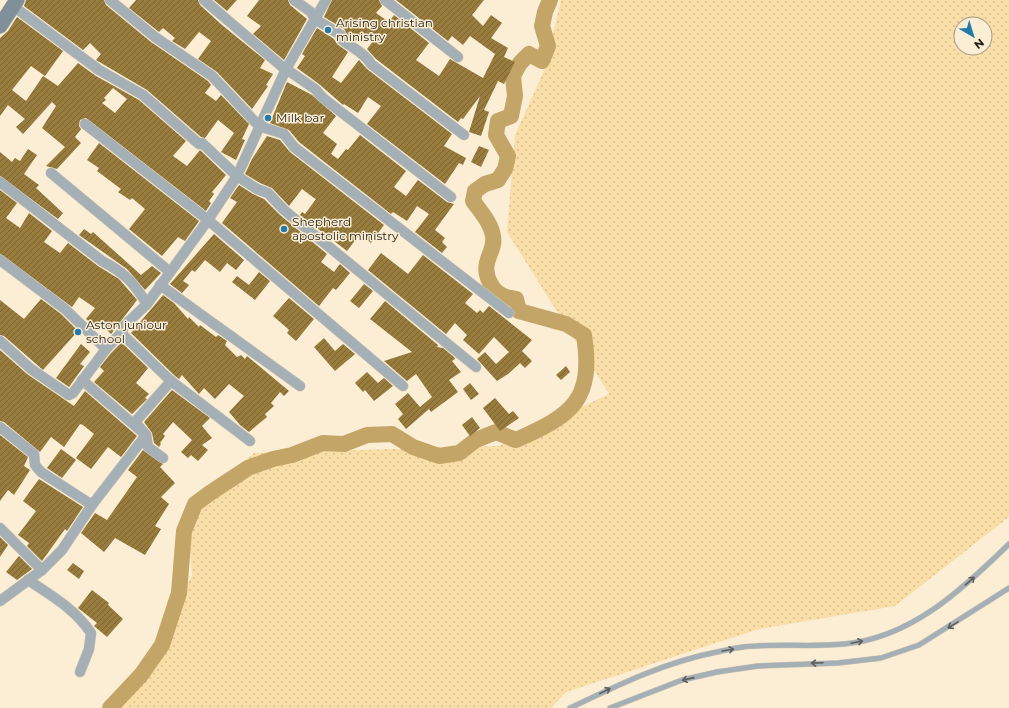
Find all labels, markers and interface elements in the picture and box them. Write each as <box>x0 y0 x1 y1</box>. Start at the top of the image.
place label: Arising christian ministry <box>336 15 433 44</box>
north arrow <box>953 16 993 56</box>
marker: Arising christian ministry <box>323 25 333 35</box>
text: N <box>971 36 987 52</box>
place label: Milk bar <box>276 110 324 125</box>
marker: Milk bar <box>263 113 273 123</box>
place label: Shepherd apostolic ministry <box>292 214 399 243</box>
marker: Shepherd apostolic ministry <box>279 224 289 234</box>
place label: Aston juniour school <box>86 317 167 346</box>
marker: Aston juniour school <box>73 327 83 337</box>
one-way arrow <box>965 576 975 585</box>
one-way arrow <box>948 621 959 629</box>
one-way arrow <box>851 637 864 645</box>
one-way arrow <box>721 646 734 654</box>
one-way arrow <box>811 660 824 667</box>
one-way arrow <box>682 675 695 683</box>
one-way arrow <box>599 687 611 694</box>

